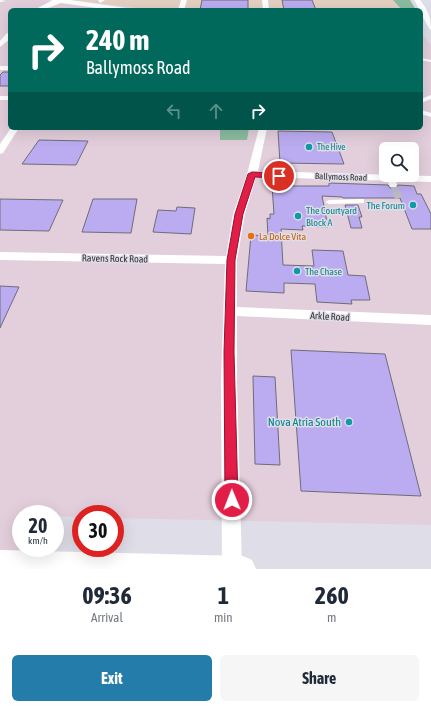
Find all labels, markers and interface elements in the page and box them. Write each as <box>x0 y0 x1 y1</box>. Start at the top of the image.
icon: right <box>20 24 72 76</box>
text: 240 m <box>86 24 149 56</box>
text: Ballymoss Road <box>86 57 191 78</box>
icon: left <box>163 100 185 122</box>
icon: ahead <box>205 100 227 122</box>
icon: right <box>247 100 269 122</box>
marker: The Hive <box>304 142 314 152</box>
place label: The Hive <box>317 142 345 152</box>
map controls <box>379 142 419 182</box>
button: search <box>379 142 419 182</box>
pin <box>262 159 296 193</box>
icon: arrive <box>268 165 290 187</box>
street label: Ballymoss Road <box>315 171 367 183</box>
place label: The Forum <box>367 200 405 211</box>
marker: The Forum <box>408 200 418 210</box>
place label: The Courtyard Block A <box>306 205 357 228</box>
marker: The Courtyard Block A <box>293 211 303 221</box>
marker: La Dolce Vita <box>246 231 256 241</box>
place label: La Dolce Vita <box>259 231 306 242</box>
street label: Ravens Rock Road <box>82 252 148 265</box>
marker: The Chase <box>292 266 302 276</box>
place label: The Chase <box>305 266 342 277</box>
street label: Arkle Road <box>310 310 350 323</box>
place label: Nova Atria South <box>268 415 341 429</box>
marker: Nova Atria South <box>344 417 354 427</box>
position arrow <box>211 479 253 521</box>
speed limit sign: 30 <box>72 505 124 557</box>
text: 20 <box>29 514 47 537</box>
text: km/h <box>28 535 48 546</box>
text: 09:36 <box>82 582 132 609</box>
text: 1 <box>218 582 229 609</box>
text: 260 <box>315 582 349 609</box>
text: Arrival <box>91 610 123 625</box>
text: min <box>214 610 233 625</box>
text: m <box>327 610 336 625</box>
button: Exit <box>12 655 212 701</box>
button: Share <box>220 655 419 701</box>

